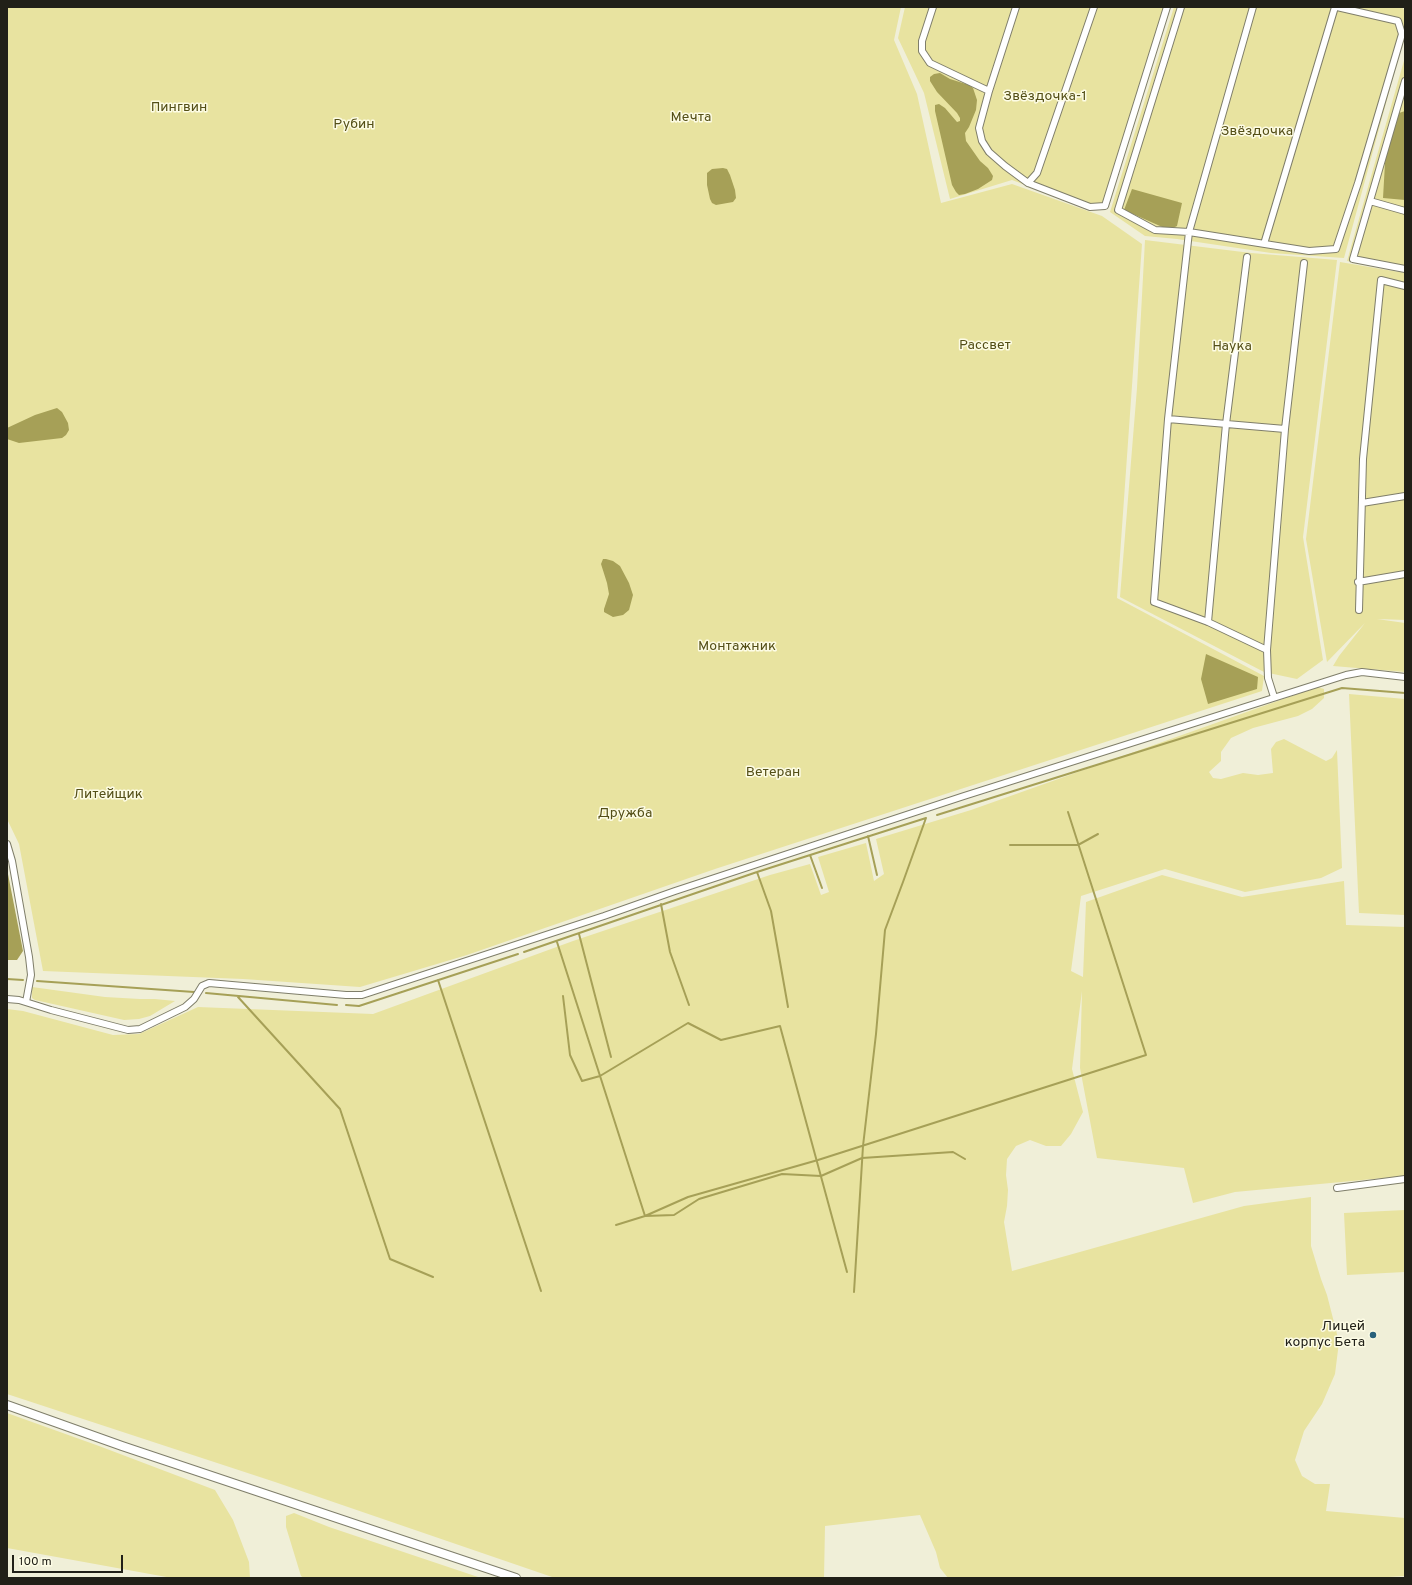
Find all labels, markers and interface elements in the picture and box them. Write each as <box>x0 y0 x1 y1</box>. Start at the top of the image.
park label: Звёздочка-1 <box>1003 89 1087 105</box>
park label: Пингвин <box>151 100 207 116</box>
park label: Мечта <box>671 110 711 126</box>
park label: Рубин <box>333 117 375 133</box>
park label: Звёздочка <box>1221 124 1293 140</box>
park label: Рассвет <box>959 338 1011 354</box>
park label: Наука <box>1212 339 1252 355</box>
park label: Монтажник <box>698 639 776 655</box>
park label: Ветеран <box>746 765 800 781</box>
park label: Литейщик <box>73 787 143 803</box>
park label: Дружба <box>598 806 652 822</box>
place label: Лицей корпус Бета <box>1285 1319 1365 1352</box>
marker: Лицей корпус Бета <box>1368 1330 1378 1340</box>
scale bar <box>14 1547 125 1573</box>
text: 100 m <box>19 1554 52 1570</box>

